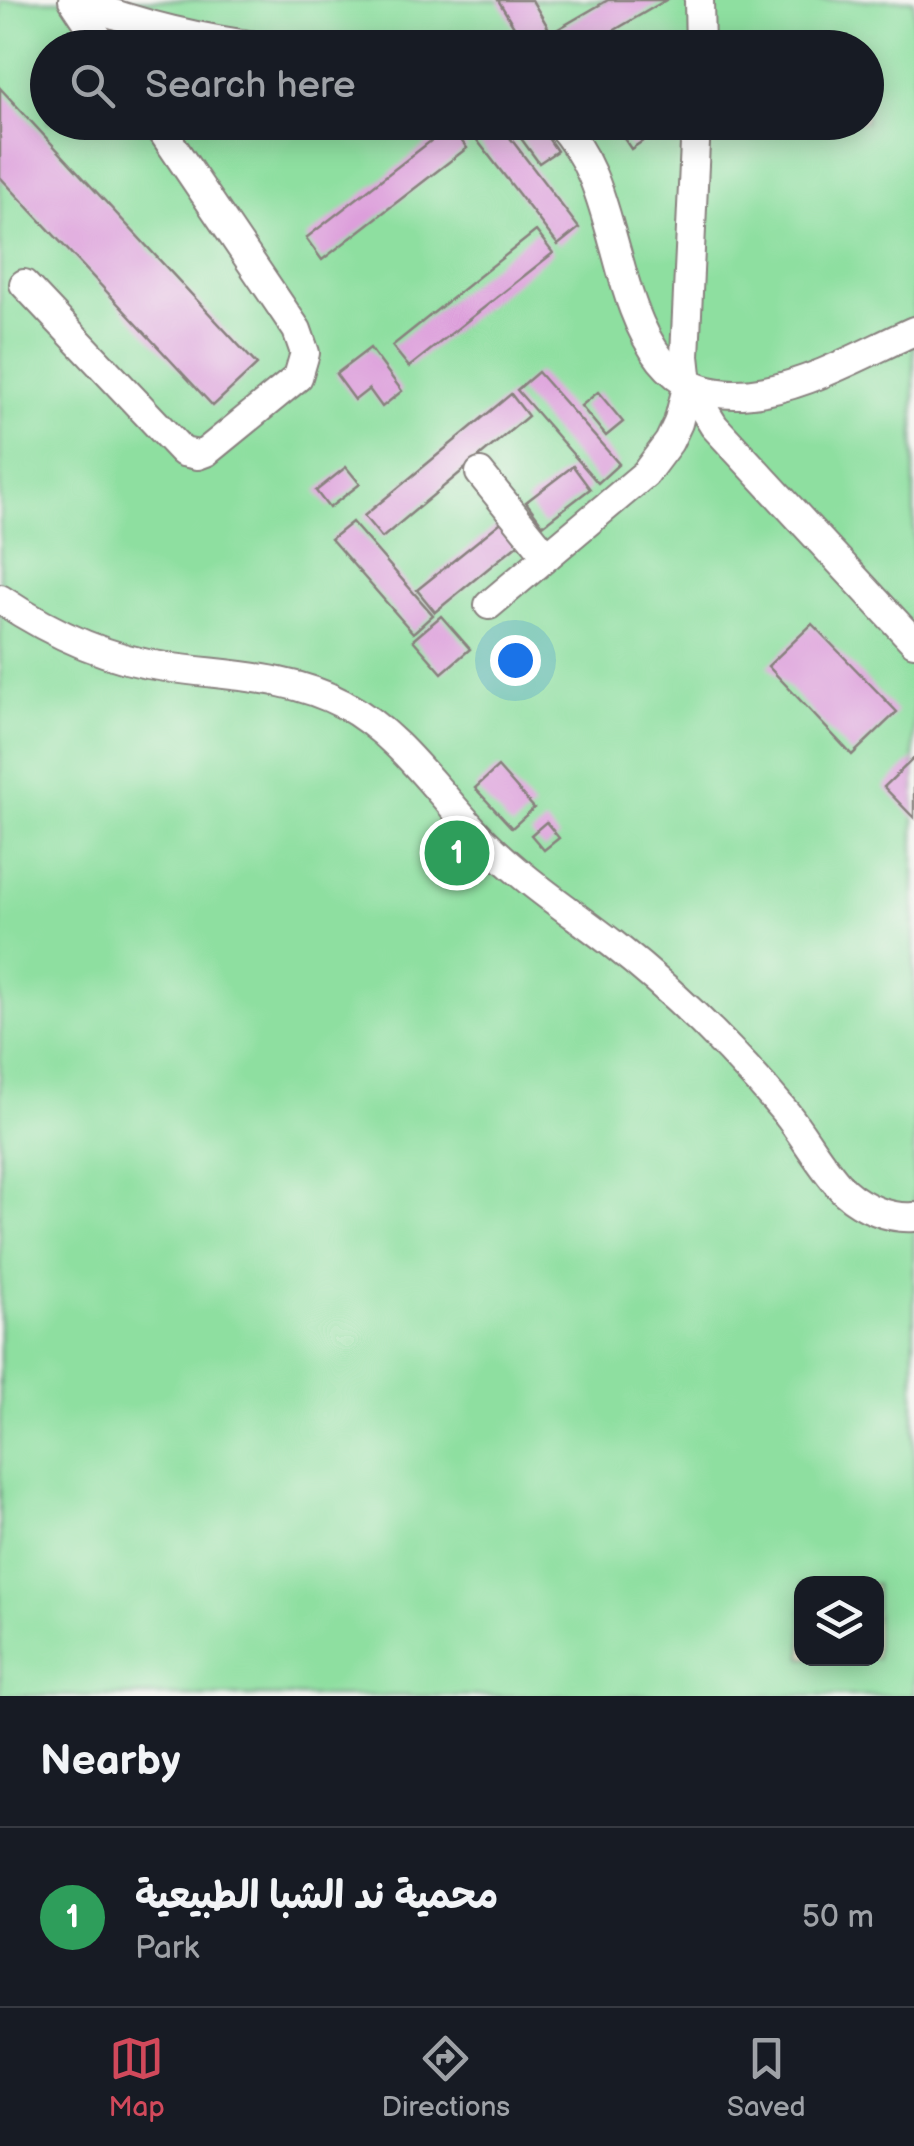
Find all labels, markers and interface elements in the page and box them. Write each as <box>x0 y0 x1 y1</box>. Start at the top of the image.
search box <box>30 30 884 140</box>
icon: search <box>65 58 120 113</box>
text: Search here <box>145 63 356 108</box>
your location <box>490 635 541 686</box>
pin: 1 <box>424 816 490 890</box>
map controls <box>794 1576 884 1666</box>
button: layers <box>794 1576 884 1666</box>
text: Nearby <box>40 1736 180 1787</box>
text: محمية ند الشبا الطبيعية <box>135 1874 498 1919</box>
text: 1 <box>66 1898 79 1937</box>
text: 50 m <box>802 1898 874 1937</box>
text: Park <box>135 1929 199 1968</box>
tab: Map <box>108 2031 165 2124</box>
tab: Directions <box>381 2031 510 2124</box>
tab: Saved <box>727 2031 806 2124</box>

